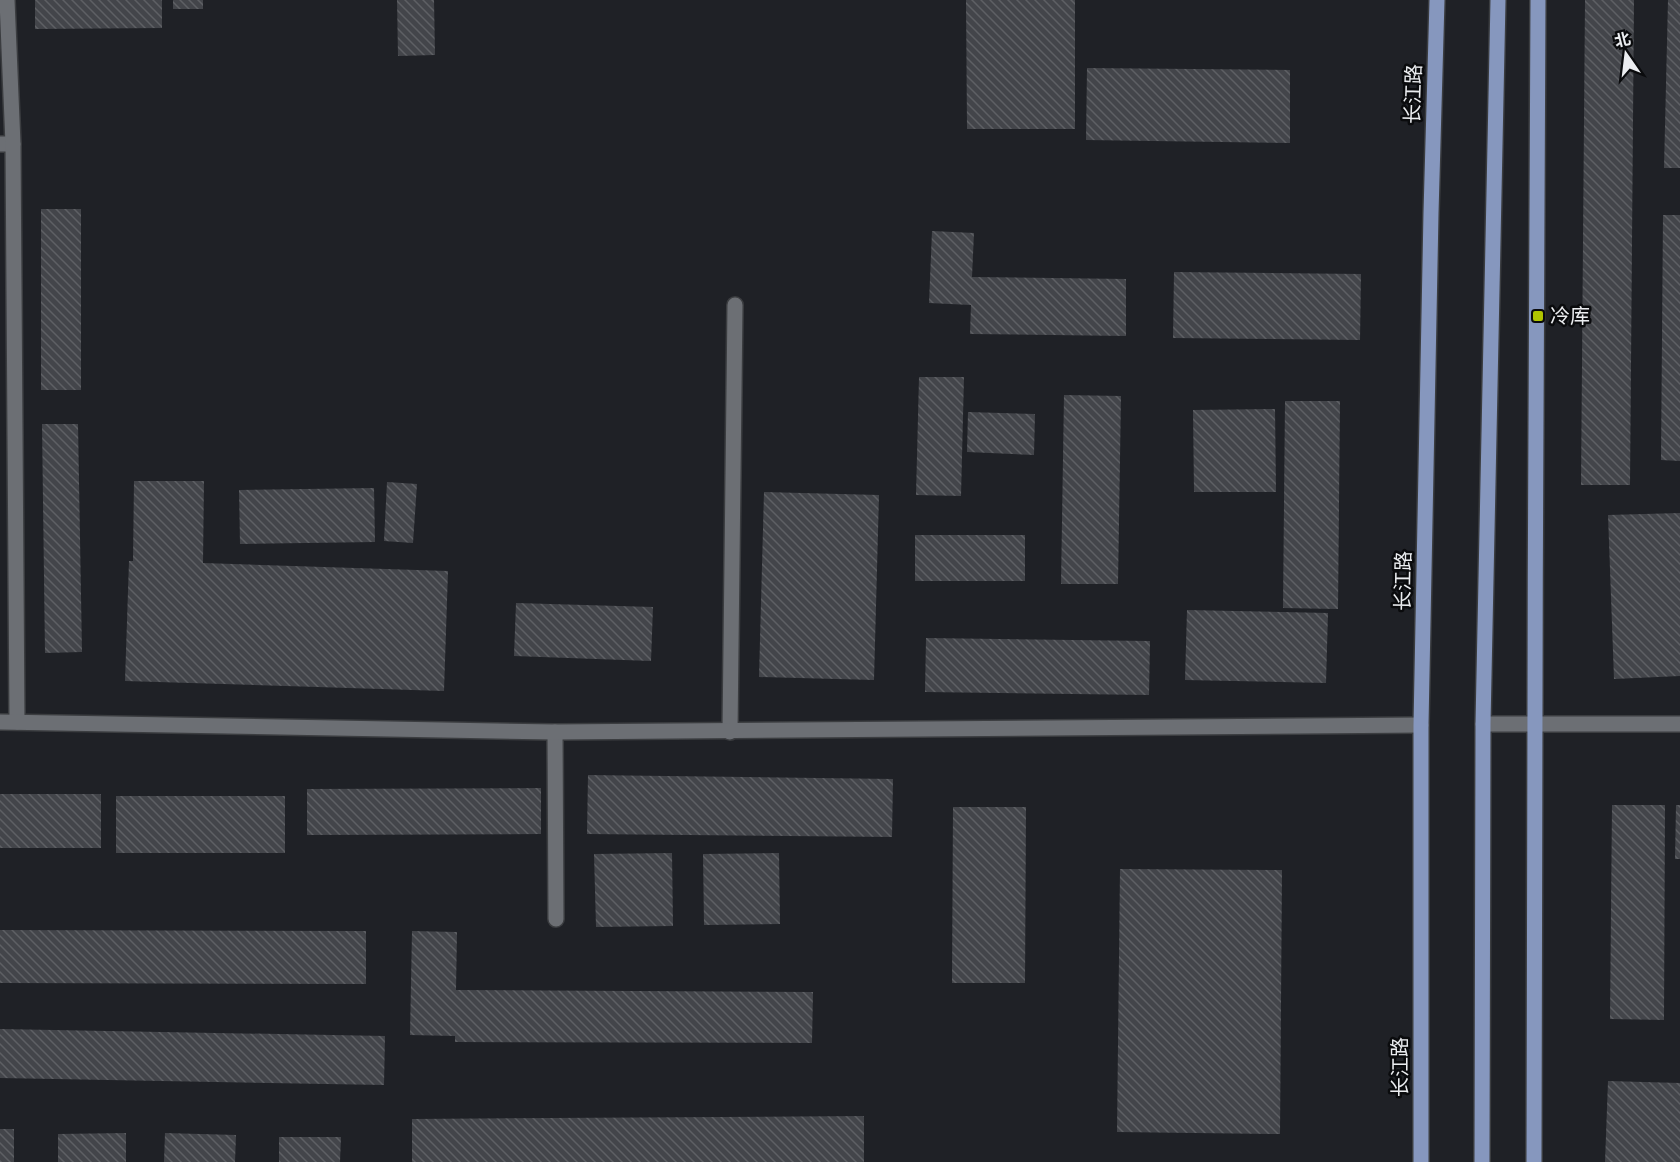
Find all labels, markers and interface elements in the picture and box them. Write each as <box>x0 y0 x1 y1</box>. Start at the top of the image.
north arrow <box>1596 24 1656 84</box>
text: 北 <box>1612 29 1633 51</box>
street label: 长江路 <box>1400 64 1426 124</box>
place label: 冷库 <box>1550 304 1590 328</box>
marker: 冷库 <box>1531 309 1545 323</box>
street label: 长江路 <box>1390 551 1416 611</box>
street label: 长江路 <box>1388 1037 1412 1097</box>

